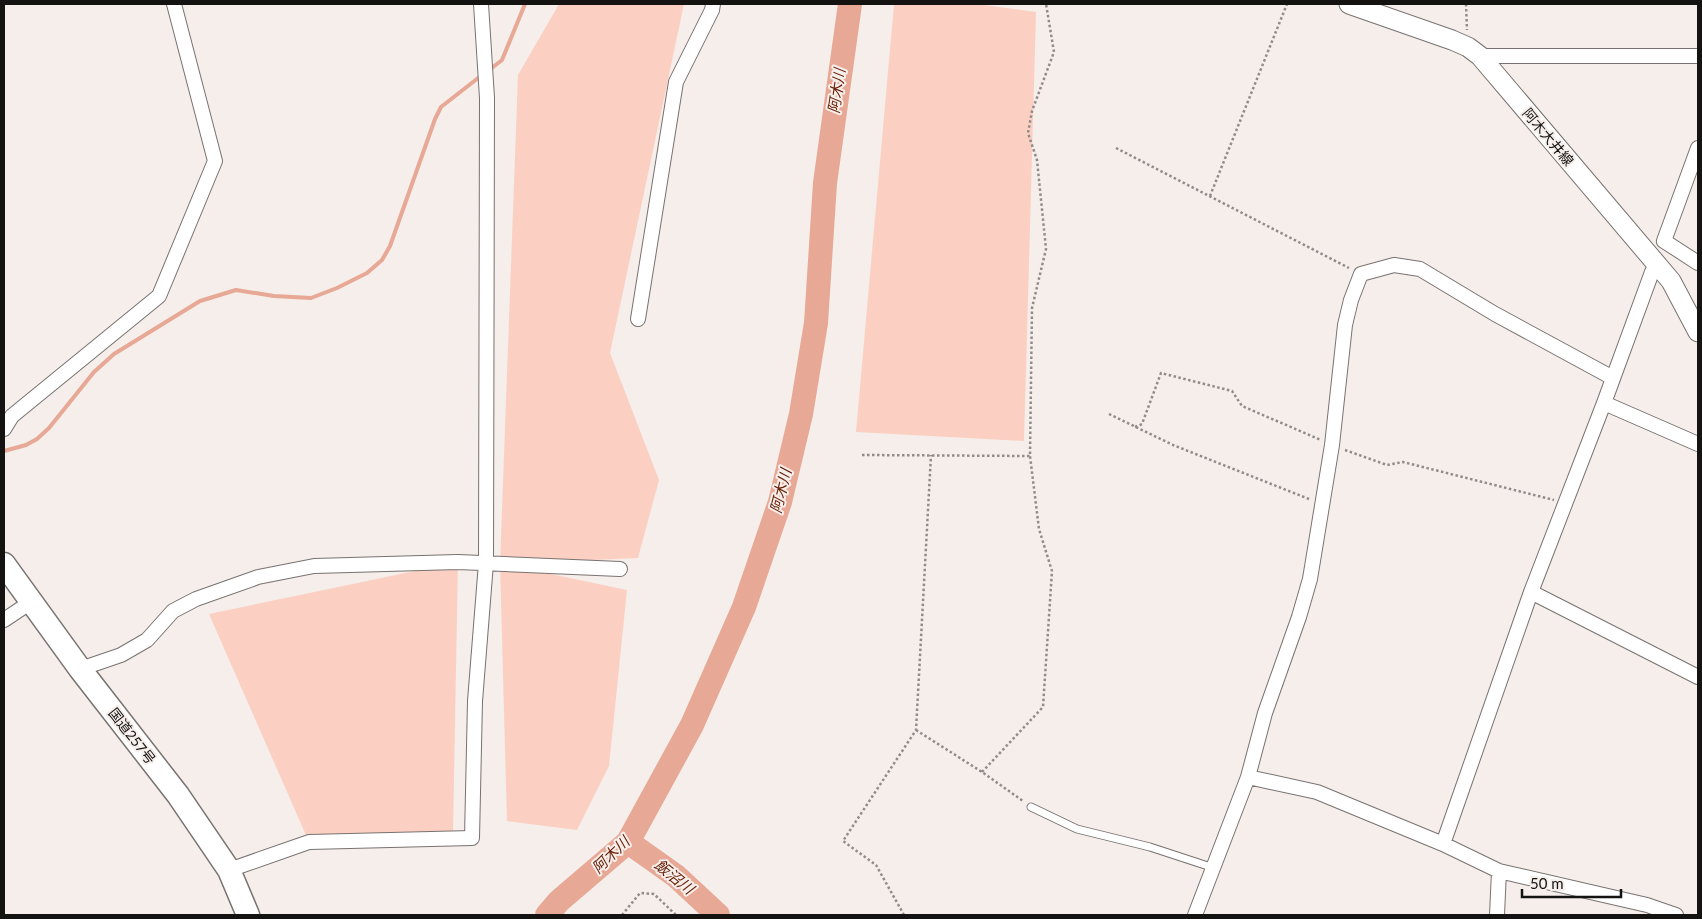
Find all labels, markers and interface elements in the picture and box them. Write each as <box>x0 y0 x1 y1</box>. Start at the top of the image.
water label: 阿木川 <box>824 65 848 114</box>
street label: 阿木大井線 <box>1519 104 1577 169</box>
water label: 阿木川 <box>766 465 795 515</box>
street label: 国道257号 <box>105 704 160 767</box>
water label: 阿木川 <box>588 831 634 876</box>
water label: 飯沼川 <box>651 855 699 899</box>
scale bar <box>1522 866 1621 898</box>
text: 50 m <box>1530 874 1564 892</box>

